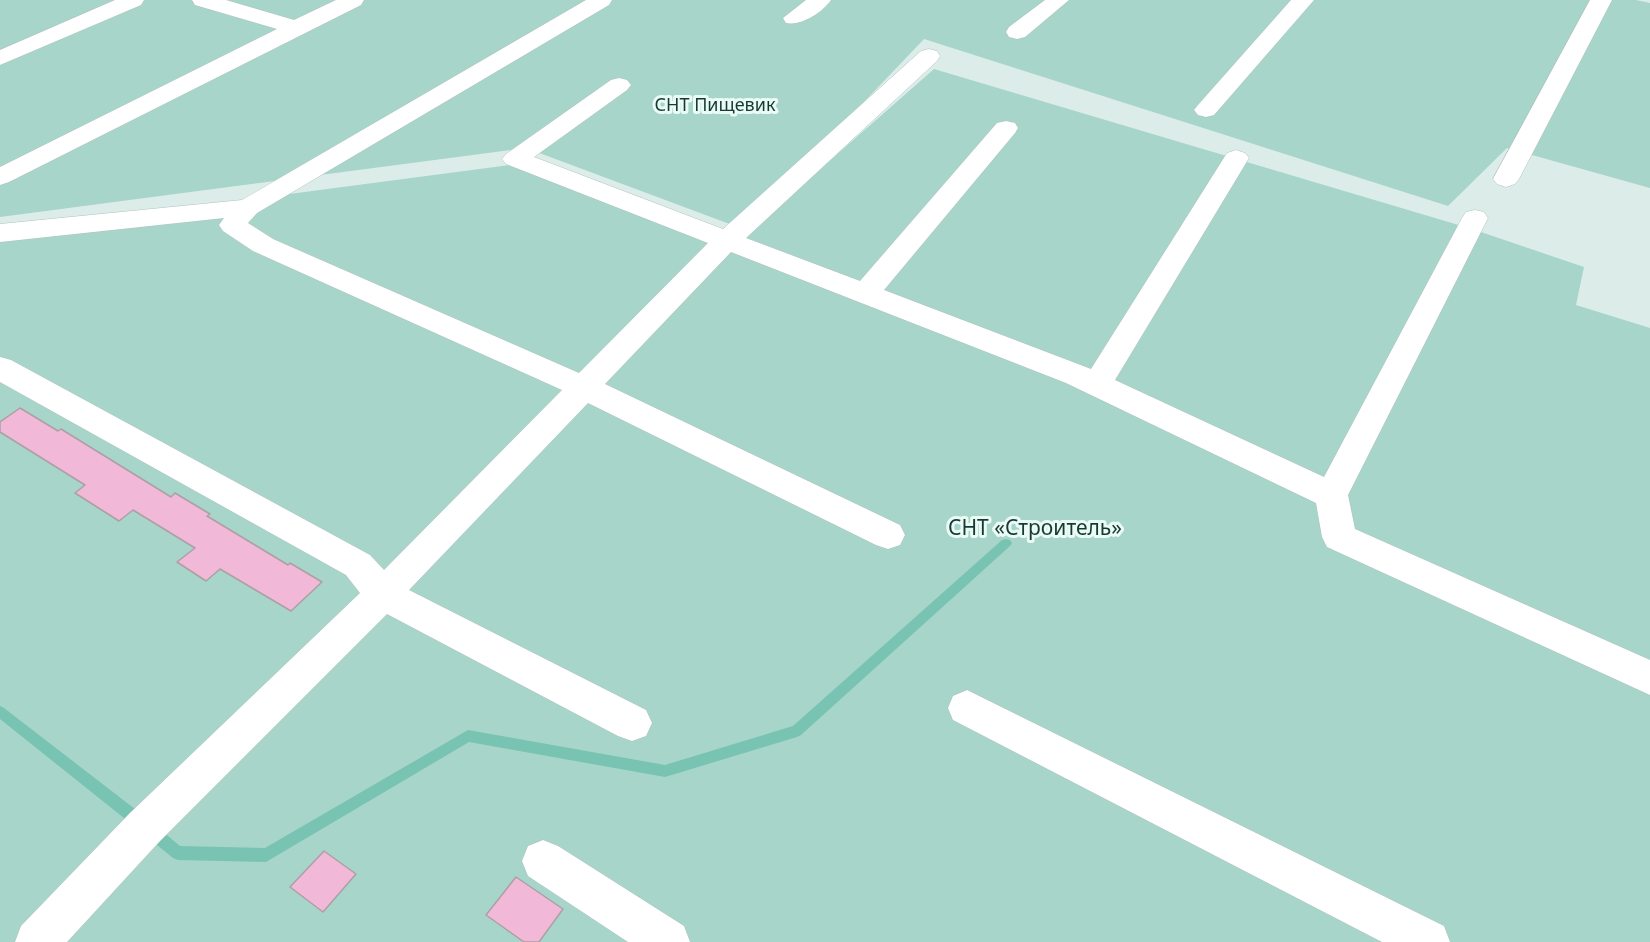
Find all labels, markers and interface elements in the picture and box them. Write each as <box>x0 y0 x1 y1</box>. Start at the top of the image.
park label: СНТ Пищевик <box>655 95 775 117</box>
park label: СНТ «Строитель» <box>948 516 1122 542</box>

